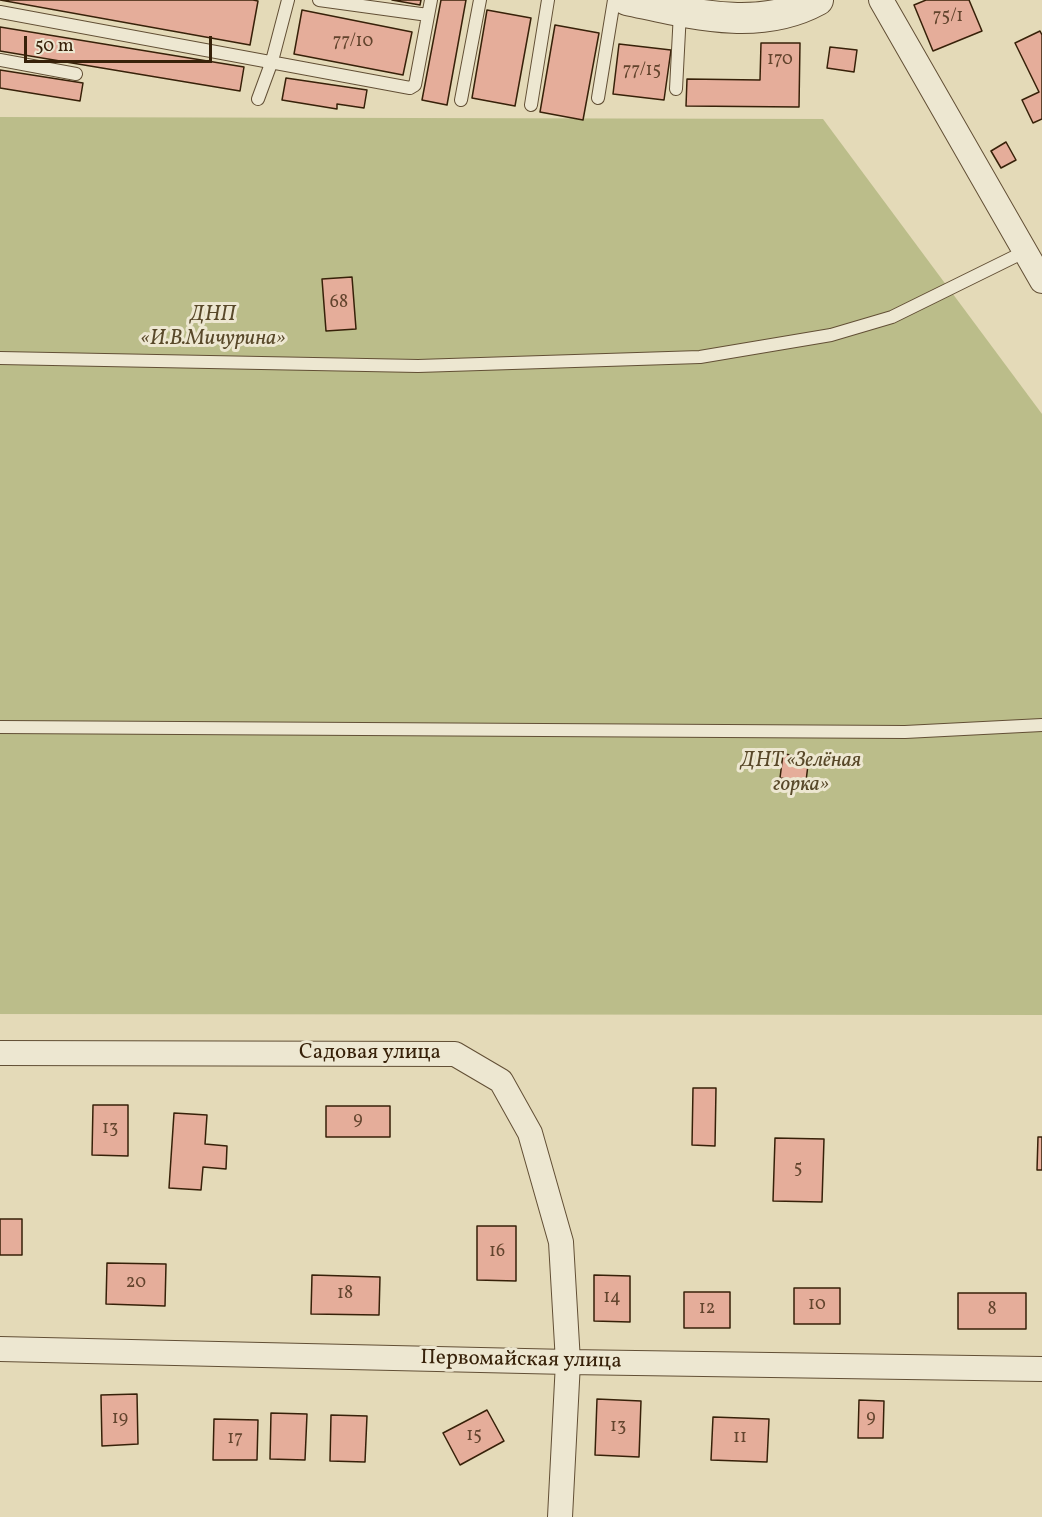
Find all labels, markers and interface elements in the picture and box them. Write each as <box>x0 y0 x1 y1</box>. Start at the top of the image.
house number: 75/1 <box>933 7 963 29</box>
scale bar <box>27 24 214 62</box>
house number: 77/10 <box>333 32 373 54</box>
text: 50 m <box>35 34 74 59</box>
house number: 170 <box>767 50 793 72</box>
house number: 77/15 <box>623 61 661 83</box>
house number: 68 <box>330 293 348 315</box>
park label: ДНП «И.В.Мичурина» <box>141 303 285 353</box>
park label: ДНТ «Зелёная горка» <box>741 749 861 799</box>
street label: Садовая улица <box>299 1041 441 1067</box>
house number: 9 <box>353 1110 363 1132</box>
house number: 13 <box>102 1119 118 1141</box>
house number: 5 <box>794 1159 802 1181</box>
house number: 16 <box>489 1242 505 1264</box>
house number: 20 <box>126 1273 146 1295</box>
house number: 18 <box>337 1284 353 1306</box>
house number: 14 <box>603 1288 621 1310</box>
house number: 10 <box>808 1295 826 1317</box>
house number: 12 <box>699 1299 715 1321</box>
house number: 8 <box>987 1300 997 1322</box>
street label: Первомайская улица <box>420 1347 622 1375</box>
house number: 9 <box>866 1408 876 1430</box>
house number: 19 <box>112 1409 128 1431</box>
house number: 13 <box>610 1417 626 1439</box>
house number: 15 <box>466 1426 482 1448</box>
house number: 11 <box>733 1428 747 1450</box>
house number: 17 <box>227 1429 243 1451</box>

